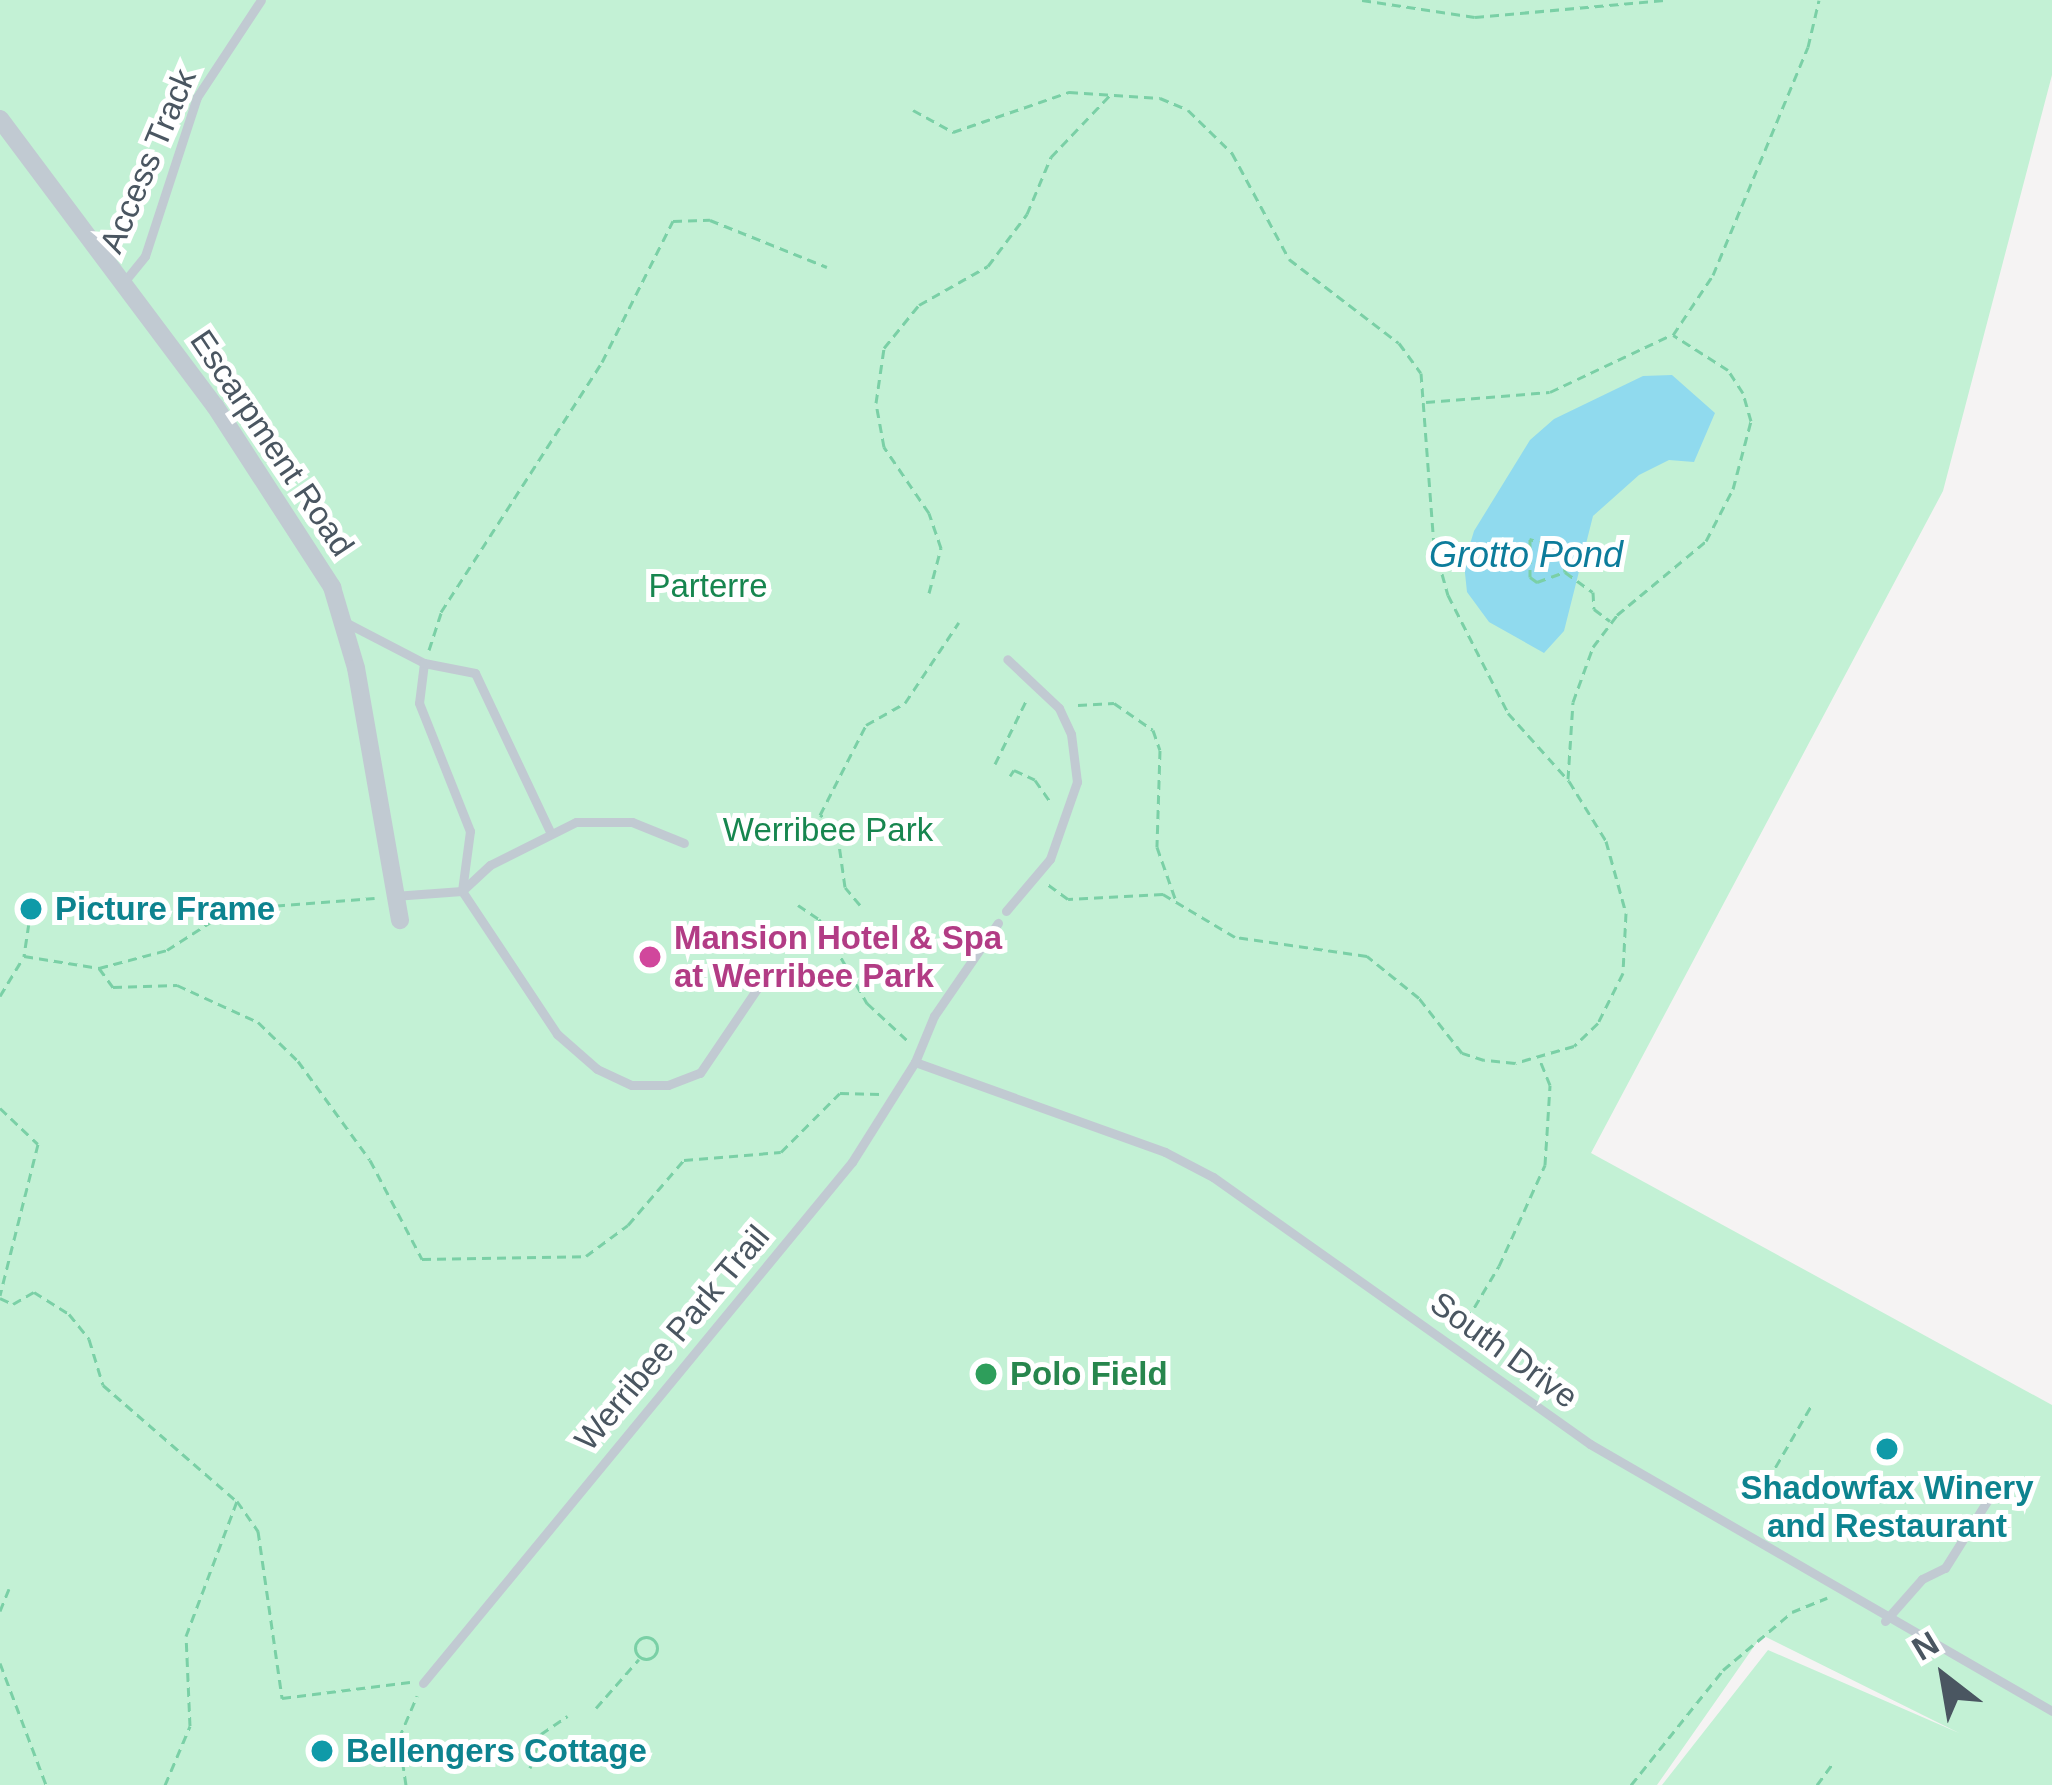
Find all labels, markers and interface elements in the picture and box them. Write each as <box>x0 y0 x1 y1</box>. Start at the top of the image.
street label: Access Track <box>91 63 205 259</box>
street label: Escarpment Road <box>182 322 362 564</box>
water label: Grotto Pond <box>1429 533 1623 577</box>
park label: Parterre <box>648 566 768 606</box>
park label: Werribee Park <box>723 810 933 850</box>
place label: Picture Frame <box>55 889 275 929</box>
marker: Picture Frame <box>18 896 44 922</box>
place label: Mansion Hotel & Spa at Werribee Park <box>674 918 1002 996</box>
marker: Mansion Hotel & Spa at Werribee Park <box>637 944 663 970</box>
street label: Werribee Park Trail <box>566 1217 778 1459</box>
street label: South Drive <box>1423 1283 1585 1417</box>
place label: Polo Field <box>1010 1354 1168 1394</box>
marker: Polo Field <box>973 1361 999 1387</box>
marker: Shadowfax Winery and Restaurant <box>1874 1436 1900 1462</box>
place label: Shadowfax Winery and Restaurant <box>1740 1468 2034 1546</box>
north arrow <box>1884 1617 2004 1737</box>
text: N <box>1905 1624 1945 1668</box>
place label: Bellengers Cottage <box>346 1731 647 1771</box>
marker: Bellengers Cottage <box>309 1738 335 1764</box>

